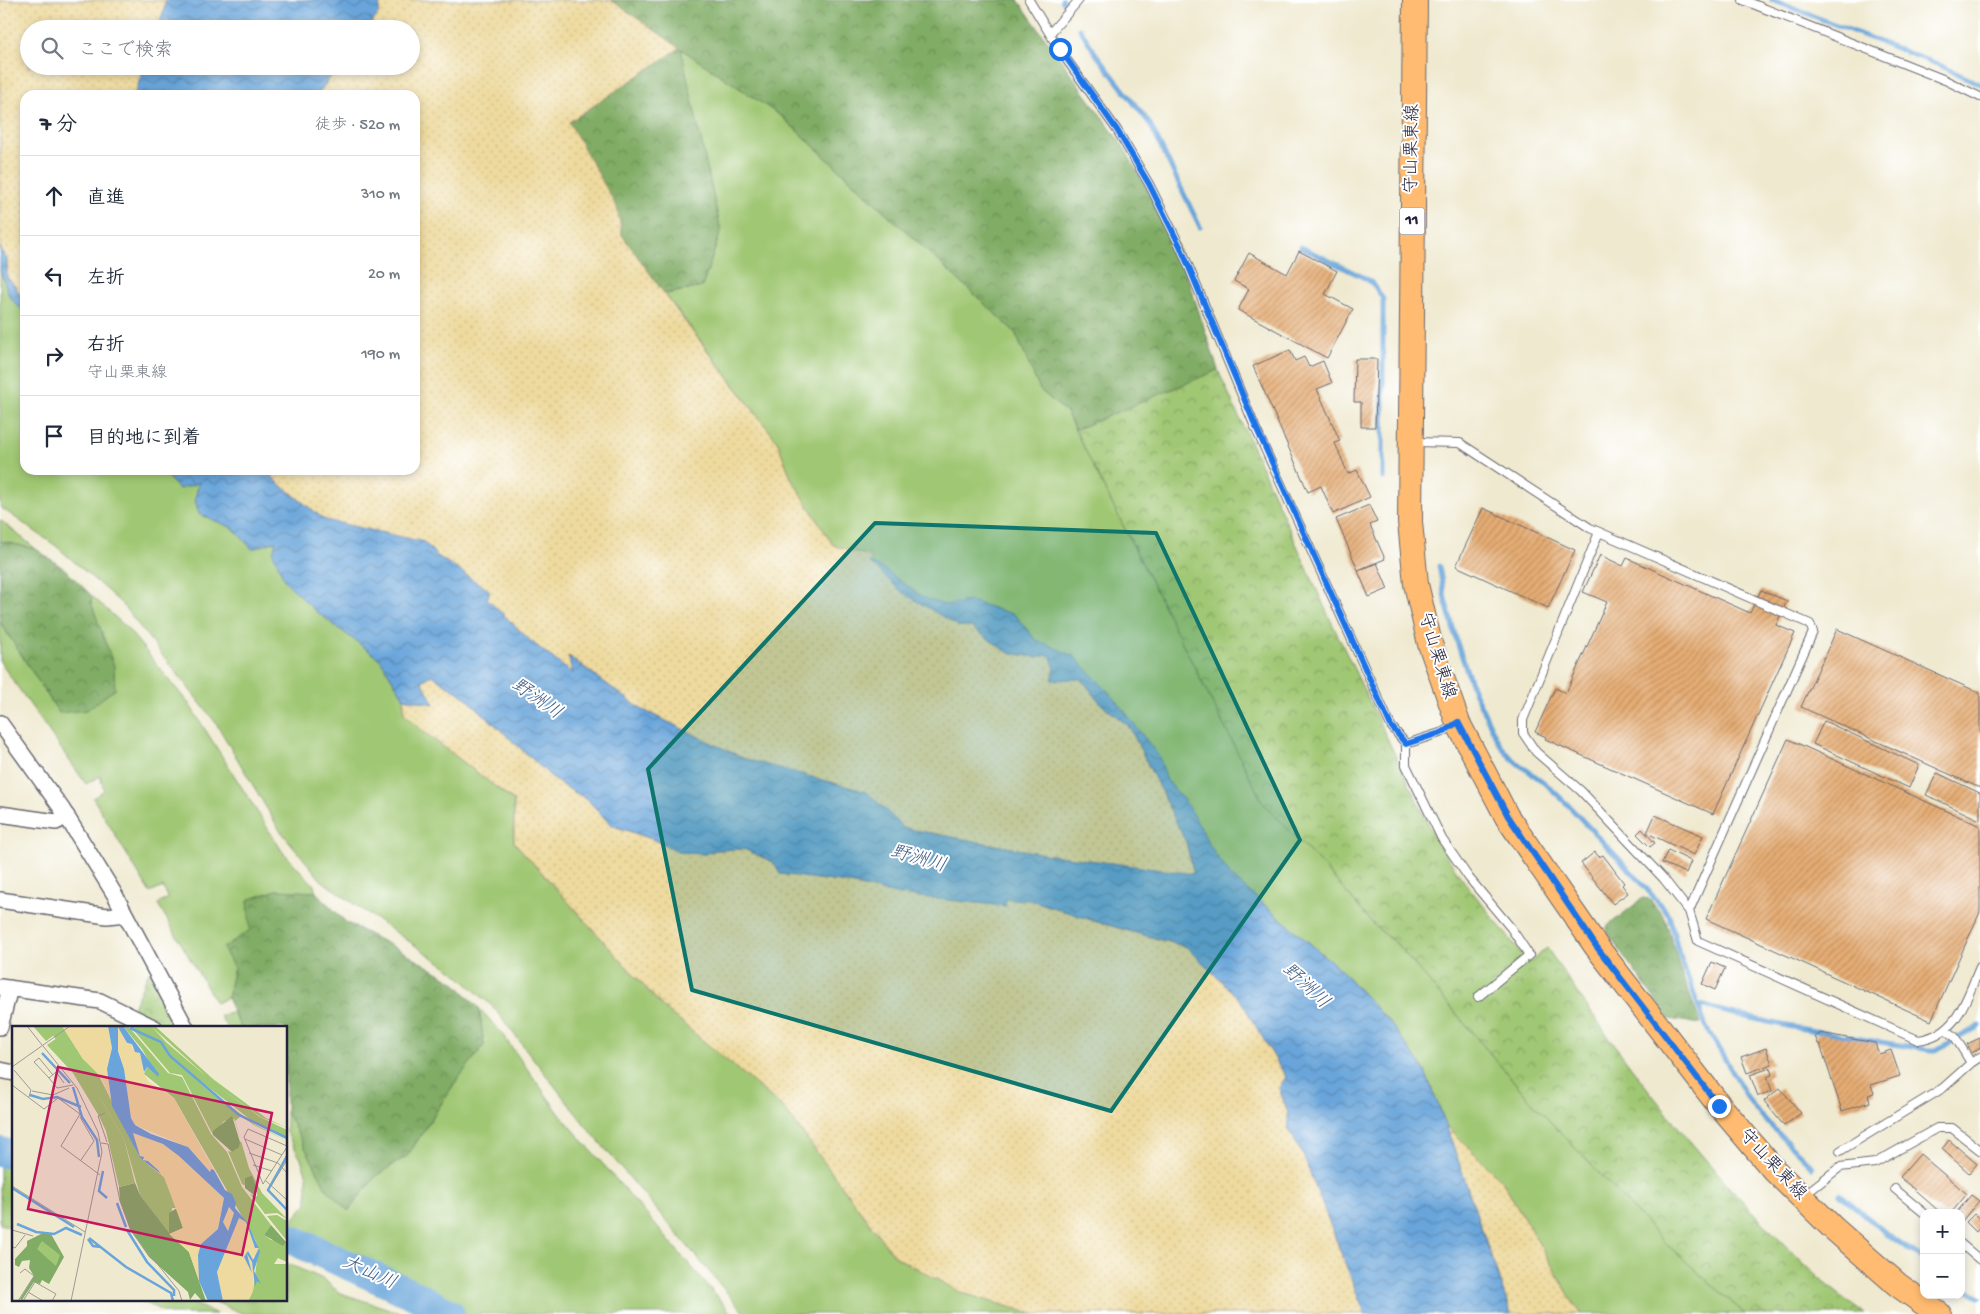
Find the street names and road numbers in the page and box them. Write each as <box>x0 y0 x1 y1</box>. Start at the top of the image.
street label: 守山栗東線 <box>1401 104 1424 194</box>
road number: 11 <box>1400 208 1424 235</box>
street label: 守山栗東線 <box>1413 610 1460 702</box>
street label: 守山栗東線 <box>1734 1124 1811 1205</box>

